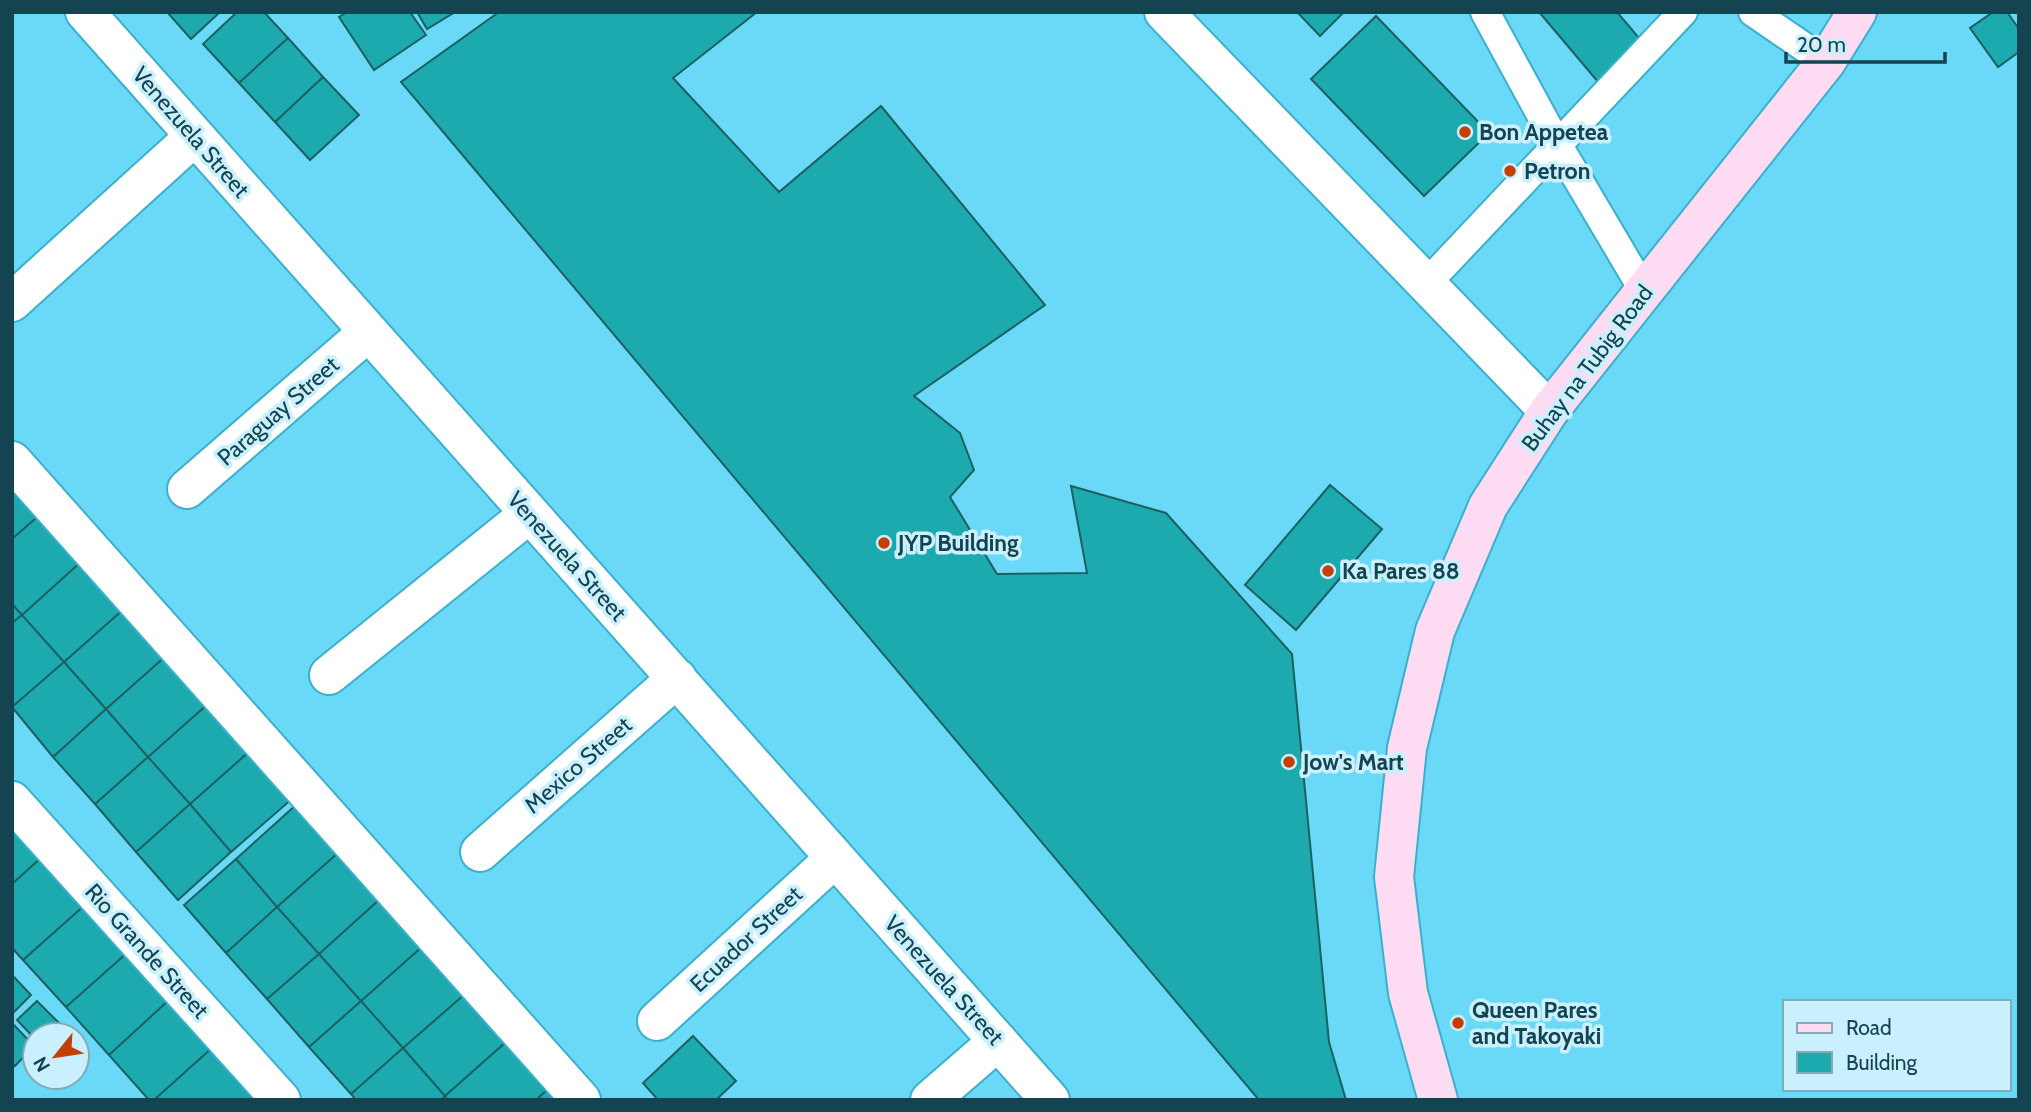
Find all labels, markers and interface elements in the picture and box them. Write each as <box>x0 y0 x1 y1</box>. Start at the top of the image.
scale bar <box>1786 21 1945 65</box>
text: 20 m <box>1797 32 1846 57</box>
street label: Venezuela Street <box>126 61 256 203</box>
place label: Bon Appetea <box>1479 118 1609 146</box>
marker: Bon Appetea <box>1457 124 1473 140</box>
place label: Petron <box>1524 157 1590 185</box>
marker: Petron <box>1502 163 1518 179</box>
street label: Buhay na Tubig Road <box>1515 279 1659 457</box>
street label: Paraguay Street <box>211 350 345 471</box>
street label: Venezuela Street <box>502 486 633 627</box>
place label: JYP Building <box>897 529 1019 557</box>
marker: JYP Building <box>876 535 892 551</box>
place label: Ka Pares 88 <box>1342 557 1460 585</box>
marker: Ka Pares 88 <box>1320 563 1336 579</box>
street label: Mexico Street <box>519 711 638 819</box>
place label: Jow's Mart <box>1302 748 1404 776</box>
marker: Jow's Mart <box>1281 754 1297 770</box>
street label: Rio Grande Street <box>79 878 215 1024</box>
street label: Ecuador Street <box>684 880 808 998</box>
street label: Venezuela Street <box>879 910 1010 1051</box>
place label: Queen Pares and Takoyaki <box>1472 996 1601 1050</box>
legend <box>1783 1000 2010 1091</box>
marker: Queen Pares and Takoyaki <box>1450 1015 1466 1031</box>
text: Road <box>1846 1015 1892 1040</box>
north arrow <box>21 1021 91 1091</box>
text: Building <box>1846 1050 1918 1075</box>
text: N <box>28 1053 55 1076</box>

